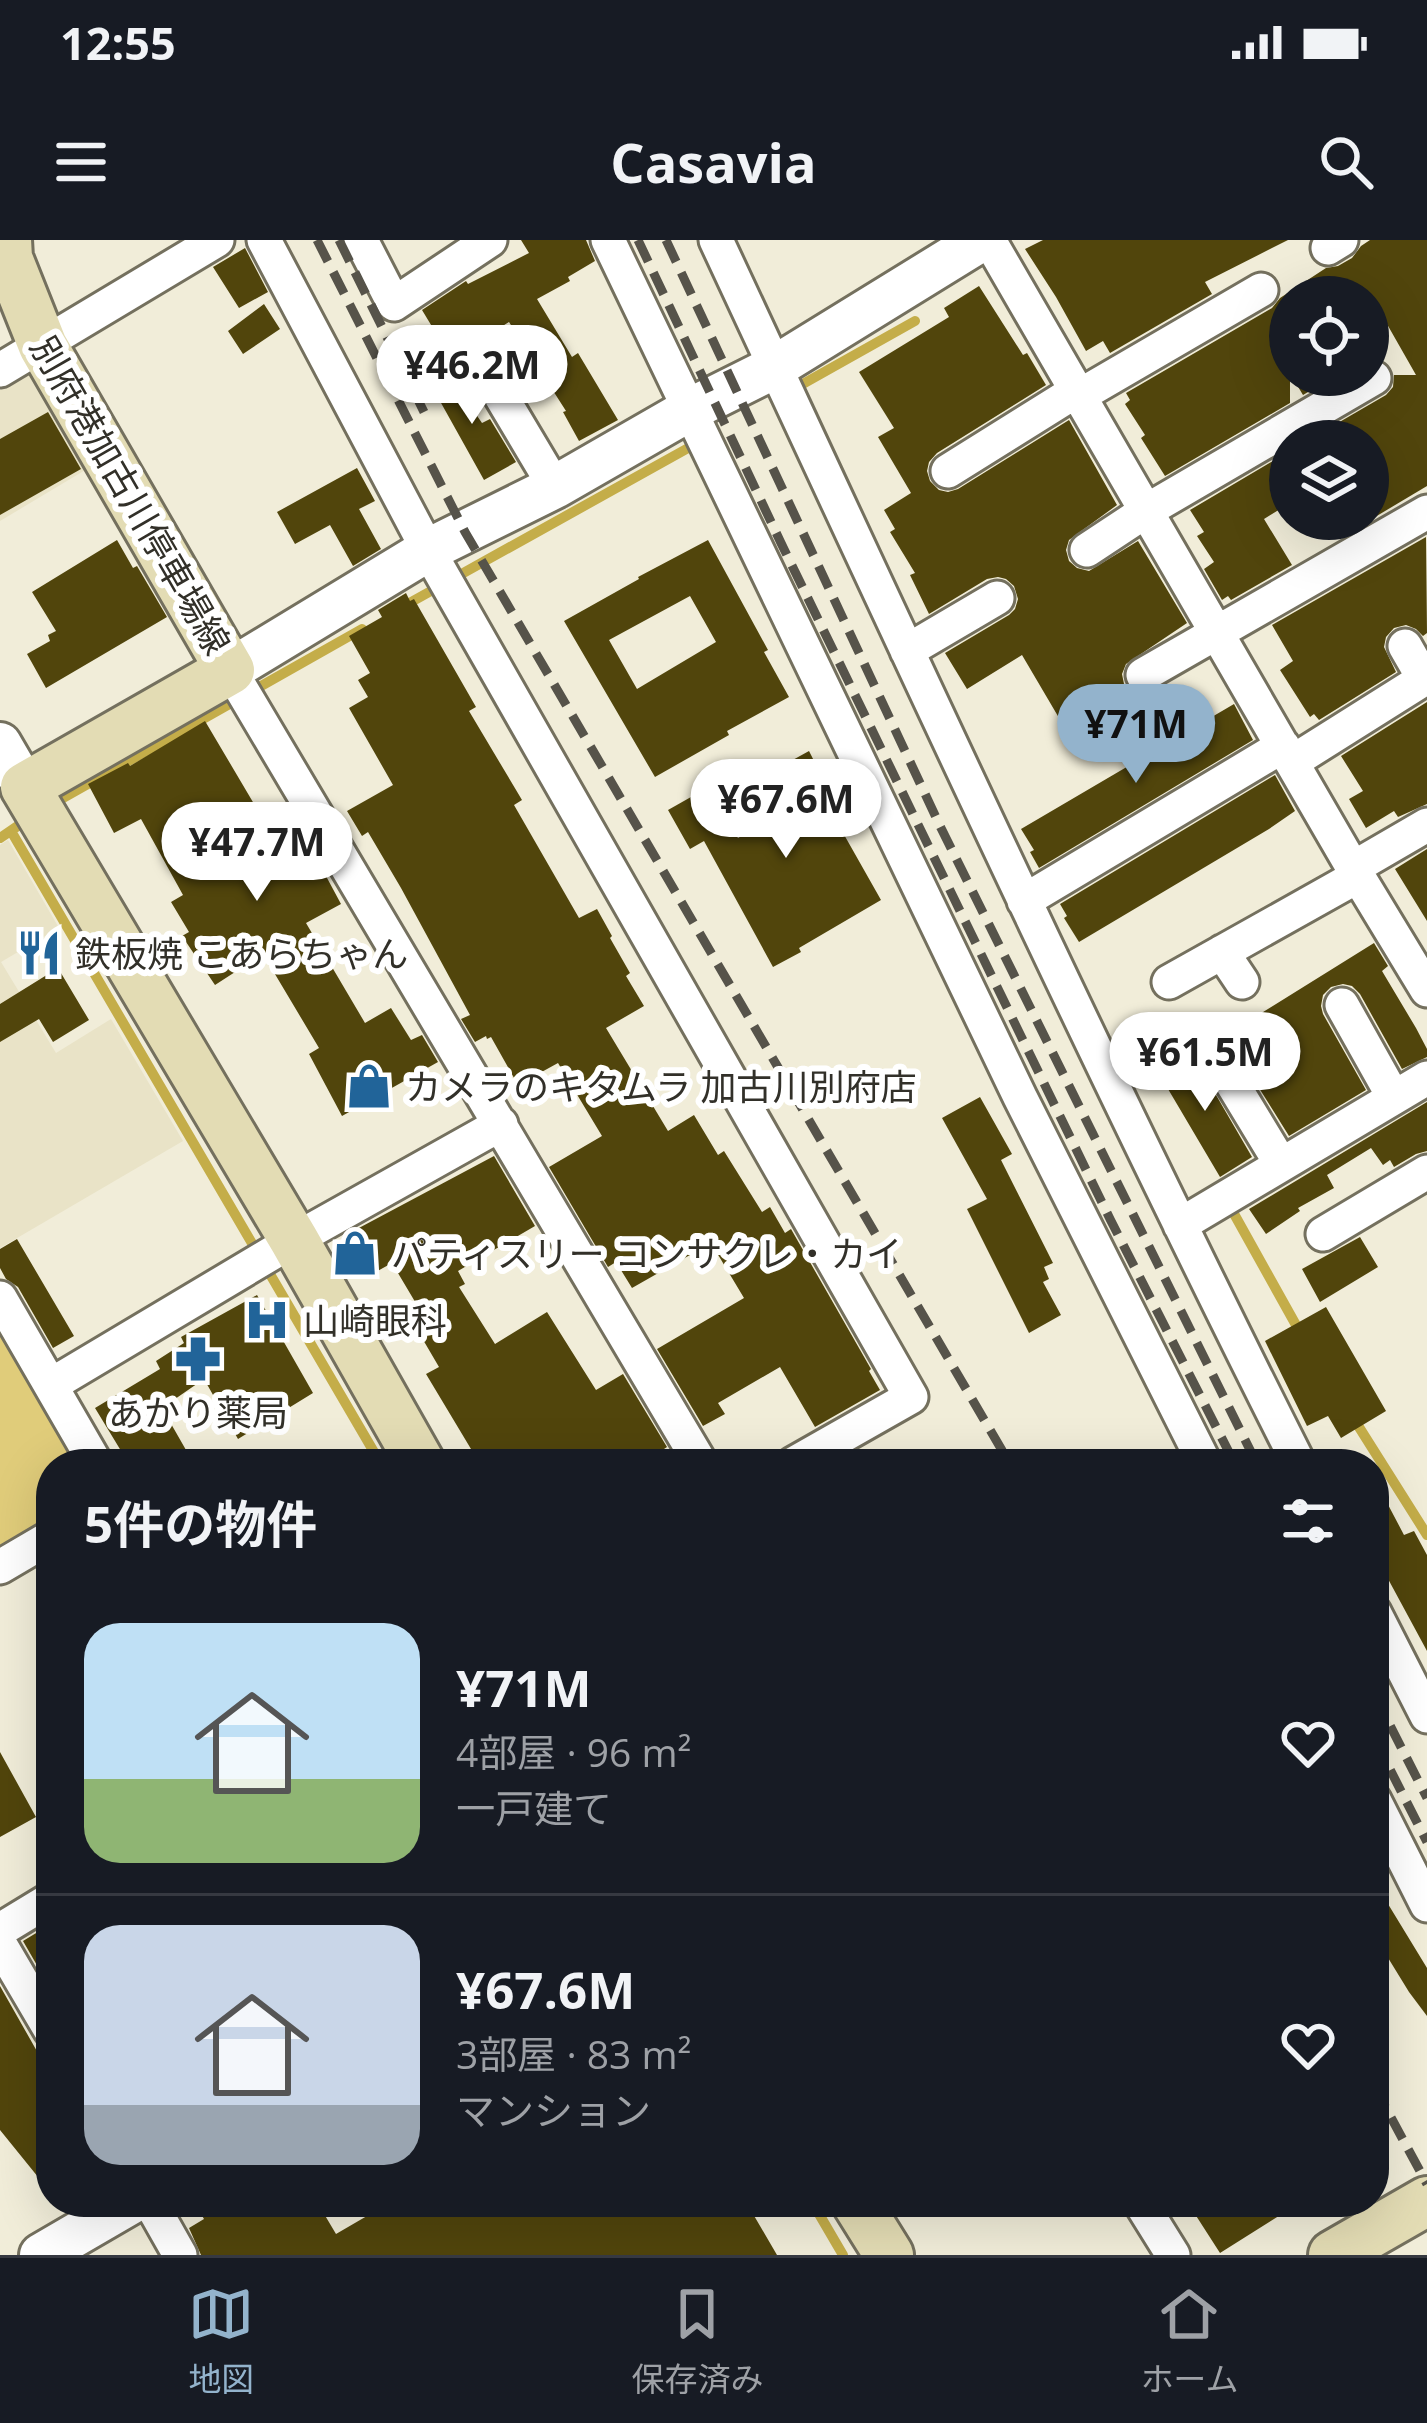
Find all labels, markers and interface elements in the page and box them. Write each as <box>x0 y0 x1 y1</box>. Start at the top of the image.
text: 12:55 <box>60 12 176 73</box>
text: Casavia <box>610 125 817 199</box>
icon: menu <box>48 129 114 195</box>
icon: search <box>1313 129 1379 195</box>
map controls <box>1269 276 1389 540</box>
button: locate <box>1269 276 1389 396</box>
pin: ¥46.2M <box>374 325 570 427</box>
street label: 別府港加古川停車場線 <box>20 327 242 663</box>
text: ¥46.2M <box>403 337 541 390</box>
button: layers <box>1269 420 1389 540</box>
pin: ¥71M <box>1065 684 1207 786</box>
text: ¥71M <box>1084 696 1188 749</box>
pin: ¥67.6M <box>688 759 884 861</box>
text: ¥67.6M <box>717 771 855 824</box>
pin: ¥47.7M <box>159 802 355 904</box>
text: ¥47.7M <box>188 814 326 867</box>
restaurant icon: 鉄板焼 こあらちゃん <box>14 928 64 978</box>
place label: 鉄板焼 こあらちゃん <box>75 929 408 978</box>
pin: ¥61.5M <box>1107 1012 1303 1114</box>
text: ¥61.5M <box>1136 1024 1274 1077</box>
shop icon: カメラのキタムラ 加古川別府店 <box>344 1061 394 1111</box>
place label: カメラのキタムラ 加古川別府店 <box>405 1062 917 1111</box>
shop icon: パティスリー コンサクレ・カイ <box>330 1228 380 1278</box>
place label: パティスリー コンサクレ・カイ <box>391 1229 902 1278</box>
hospital icon: 山崎眼科 <box>242 1295 292 1345</box>
place label: 山崎眼科 <box>303 1296 447 1345</box>
pharmacy icon: あかり薬局 <box>173 1334 223 1384</box>
place label: あかり薬局 <box>108 1388 288 1437</box>
text: 5件の物件 <box>84 1488 317 1558</box>
icon: filters <box>1275 1488 1341 1554</box>
text: ¥71M <box>456 1652 592 1722</box>
icon: home <box>180 1671 324 1815</box>
icon: heart <box>1275 1710 1341 1776</box>
text: 4部屋 · 96 m² <box>456 1725 691 1778</box>
text: 一戸建て <box>456 1781 612 1834</box>
text: ¥67.6M <box>456 1954 635 2024</box>
icon: home <box>180 1973 324 2117</box>
icon: heart <box>1275 2012 1341 2078</box>
text: 3部屋 · 83 m² <box>456 2027 691 2080</box>
text: マンション <box>456 2083 651 2136</box>
tab: 地図 <box>188 2281 254 2401</box>
tab: 保存済み <box>631 2281 763 2401</box>
tab: ホーム <box>1140 2281 1238 2401</box>

